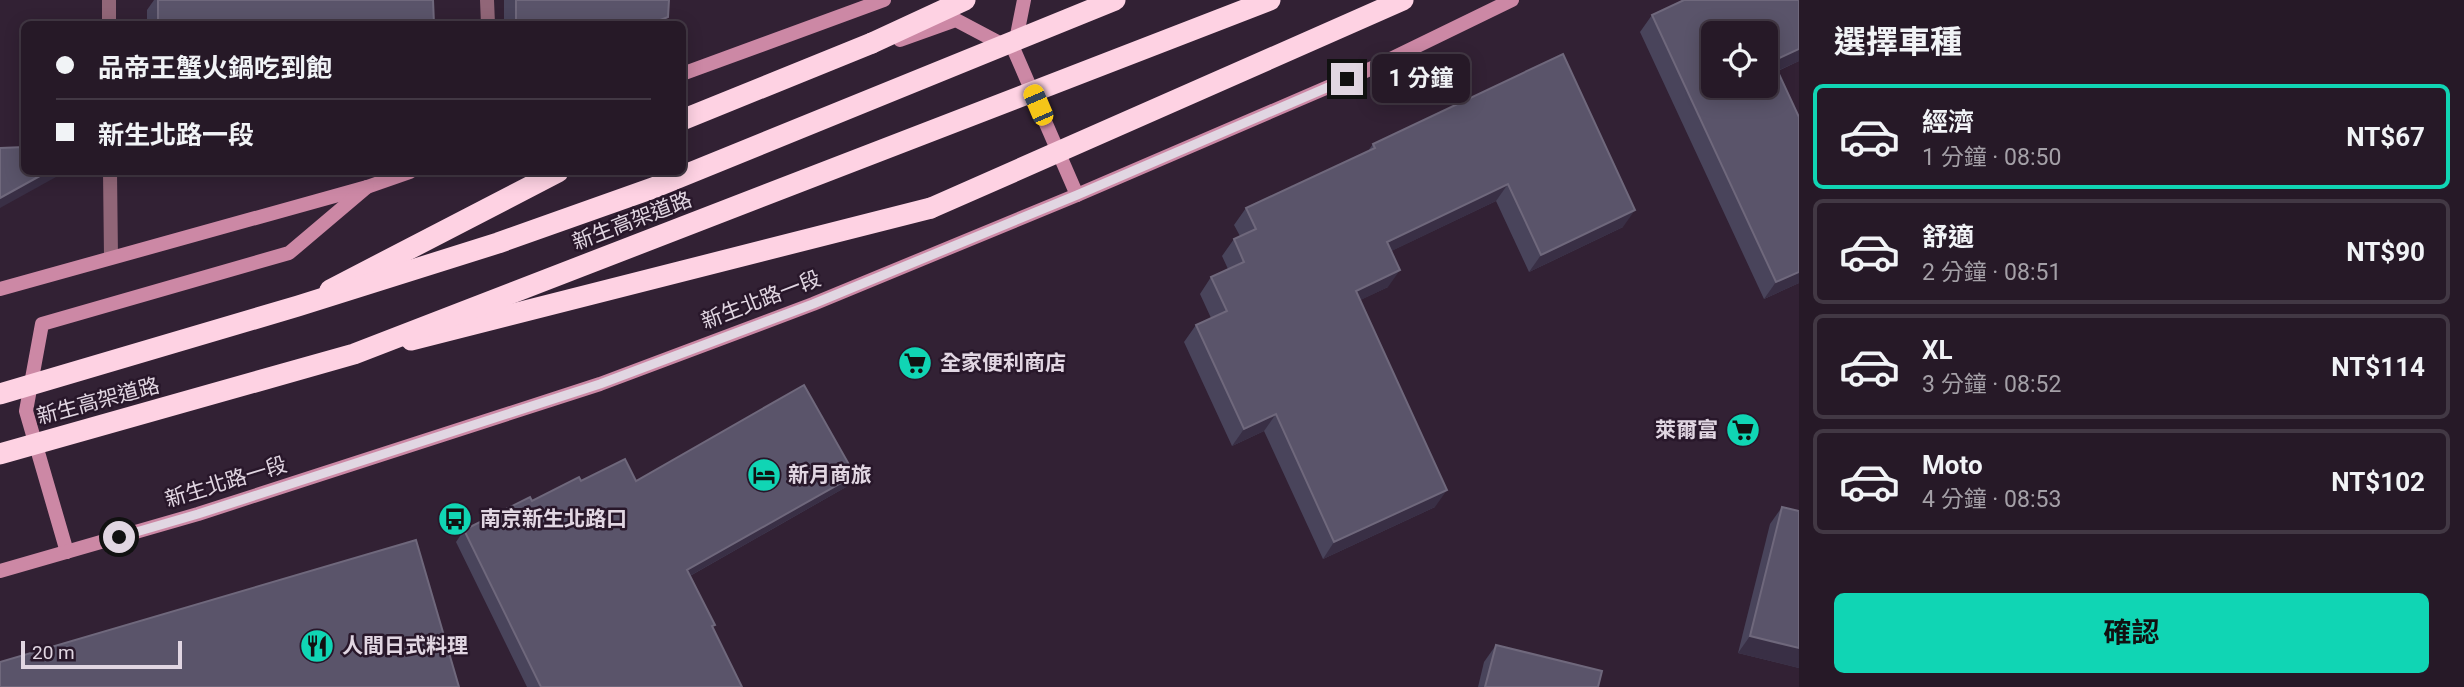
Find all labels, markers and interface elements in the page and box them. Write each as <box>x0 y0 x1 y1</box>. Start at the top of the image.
map controls <box>1701 21 1778 98</box>
button: locate <box>1701 21 1778 98</box>
text: 選擇車種 <box>1834 23 1962 61</box>
text: 品帝王蟹火鍋吃到飽 <box>98 53 332 83</box>
callout: 1 分鐘 <box>1372 55 1470 104</box>
route end <box>1331 63 1363 95</box>
text: 1 分鐘 <box>1389 65 1453 92</box>
car <box>1021 82 1056 128</box>
icon: car <box>1838 105 1901 168</box>
text: 經濟 <box>1922 107 1974 137</box>
text: 新生北路一段 <box>98 120 254 150</box>
text: NT$67 <box>2346 122 2425 152</box>
text: 1 分鐘 · 08:50 <box>1922 144 2061 171</box>
street label: 新生高架道路 <box>569 187 695 255</box>
icon: car <box>1838 220 1901 283</box>
text: 舒適 <box>1922 222 1974 252</box>
text: NT$90 <box>2346 237 2425 267</box>
text: 2 分鐘 · 08:51 <box>1922 259 2061 286</box>
street label: 新生北路一段 <box>698 266 824 334</box>
icon: car <box>1838 335 1901 398</box>
text: XL <box>1922 335 1953 365</box>
supermarket icon: 全家便利商店 <box>896 344 934 382</box>
place label: 全家便利商店 <box>940 351 1066 375</box>
text: NT$114 <box>2331 352 2425 382</box>
text: 3 分鐘 · 08:52 <box>1922 371 2061 398</box>
street label: 新生高架道路 <box>34 373 162 429</box>
supermarket icon: 萊爾富 <box>1724 411 1762 449</box>
place label: 萊爾富 <box>1655 418 1718 442</box>
icon: car <box>1838 450 1901 513</box>
text: Moto <box>1922 450 1983 480</box>
street label: 新生北路一段 <box>162 452 290 512</box>
hotel icon: 新月商旅 <box>745 456 783 494</box>
place label: 新月商旅 <box>788 463 872 487</box>
text: NT$102 <box>2331 467 2425 497</box>
text: 4 分鐘 · 08:53 <box>1922 486 2061 513</box>
bus stop icon: 南京新生北路口 <box>436 500 474 538</box>
place label: 南京新生北路口 <box>480 507 627 531</box>
route start <box>103 521 135 553</box>
button: 確認 <box>1834 593 2429 673</box>
restaurant icon: 人間日式料理 <box>298 627 336 665</box>
place label: 人間日式料理 <box>342 634 468 658</box>
scale bar <box>21 638 182 670</box>
text: 20 m <box>32 641 75 664</box>

